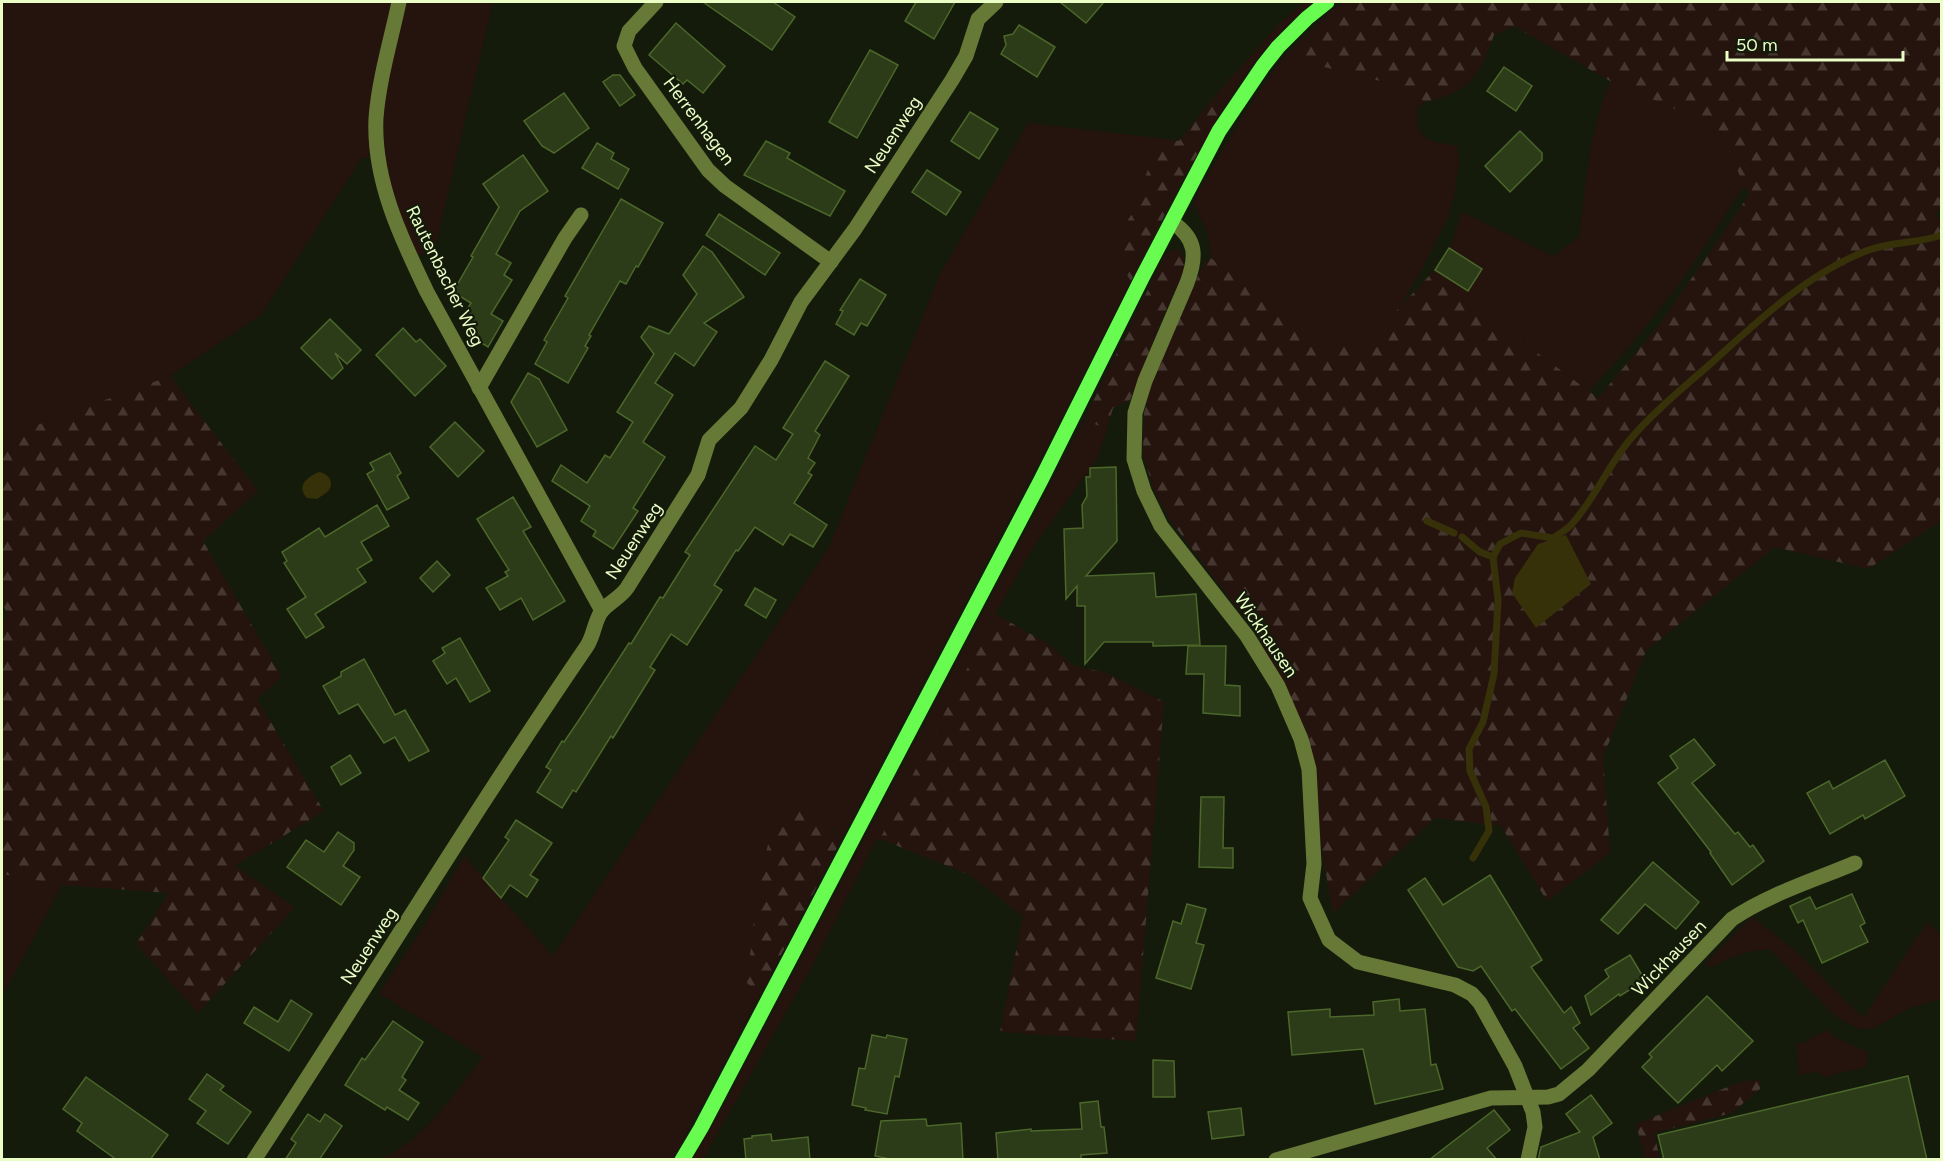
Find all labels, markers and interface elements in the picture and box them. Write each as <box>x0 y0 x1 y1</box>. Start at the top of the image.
scale bar <box>1727 24 1902 62</box>
text: 50 m <box>1736 34 1778 56</box>
street label: Herrenhagen <box>659 72 739 170</box>
street label: Neuenweg <box>860 92 926 178</box>
street label: Rautenbacher Weg <box>401 202 489 350</box>
street label: Neuenweg <box>601 498 667 584</box>
street label: Wickhausen <box>1230 588 1302 682</box>
street label: Neuenweg <box>336 903 402 989</box>
street label: Wickhausen <box>1627 915 1711 1001</box>

